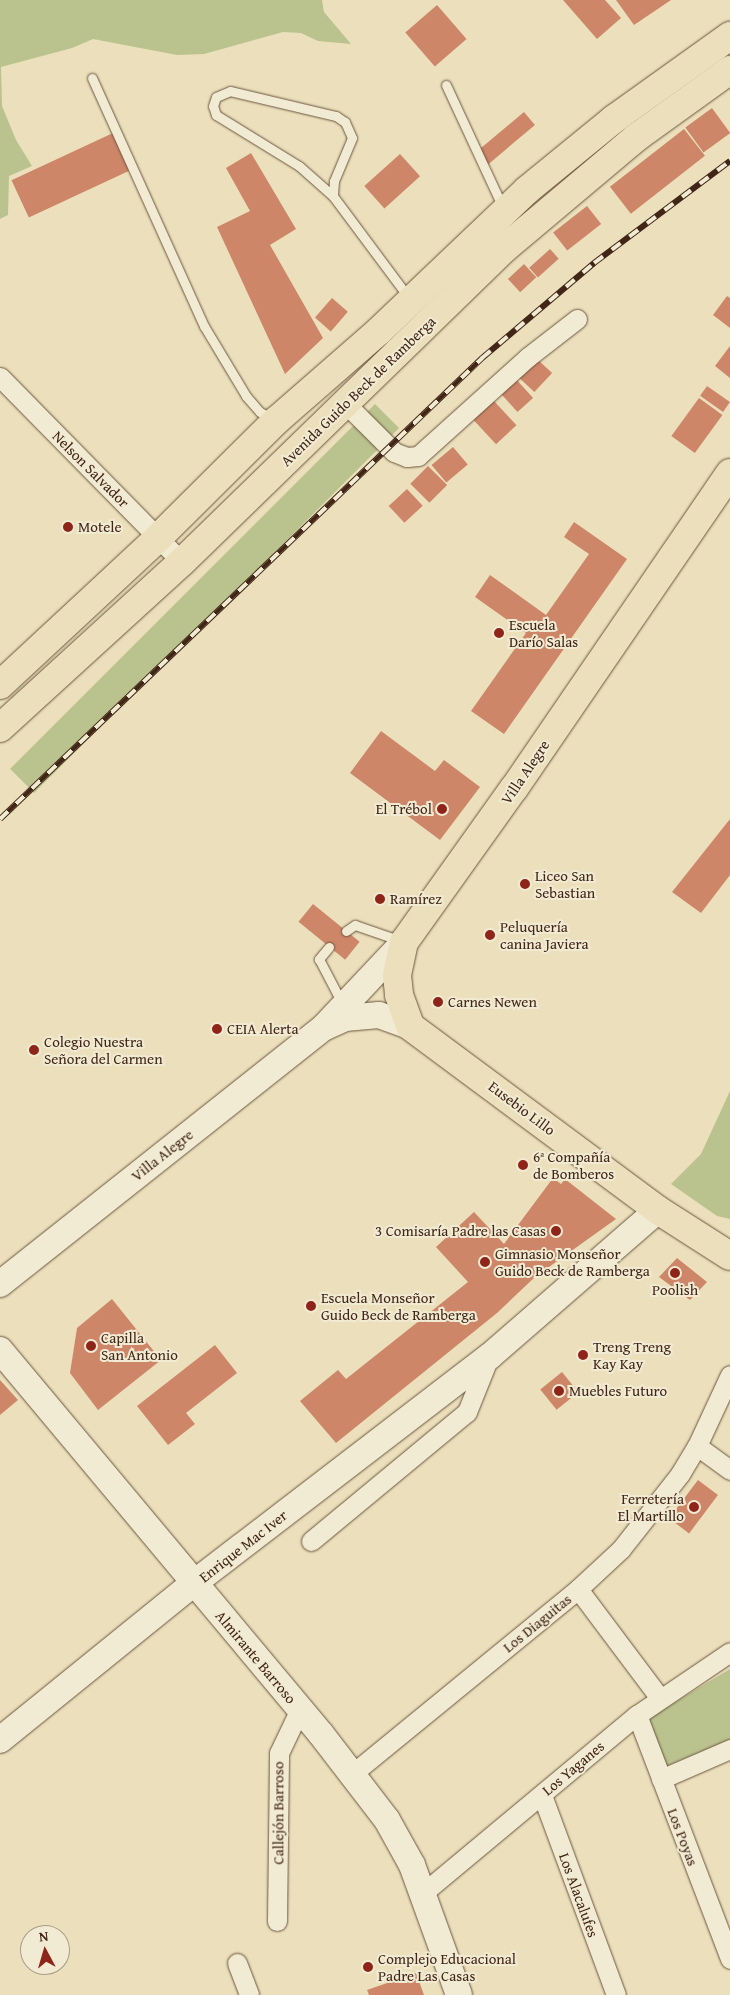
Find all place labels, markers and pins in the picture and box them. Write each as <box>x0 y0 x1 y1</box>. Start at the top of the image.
place label: Motele <box>78 518 122 536</box>
marker: Motele <box>62 521 74 533</box>
place label: Escuela Darío Salas <box>509 615 578 650</box>
marker: Escuela Darío Salas <box>493 627 505 639</box>
place label: El Trébol <box>376 800 432 818</box>
marker: El Trébol <box>436 803 448 815</box>
place label: Liceo San Sebastian <box>535 866 595 901</box>
marker: Liceo San Sebastian <box>519 878 531 890</box>
place label: Ramírez <box>390 890 442 908</box>
marker: Ramírez <box>374 893 386 905</box>
place label: Peluquería canina Javiera <box>500 917 589 952</box>
marker: Peluquería canina Javiera <box>484 929 496 941</box>
place label: Carnes Newen <box>448 993 537 1011</box>
marker: Carnes Newen <box>432 996 444 1008</box>
place label: CEIA Alerta <box>227 1020 299 1038</box>
marker: CEIA Alerta <box>211 1023 223 1035</box>
place label: Colegio Nuestra Señora del Carmen <box>44 1032 163 1067</box>
marker: Colegio Nuestra Señora del Carmen <box>28 1044 40 1056</box>
place label: 6ª Compañía de Bomberos <box>533 1147 614 1182</box>
marker: 6ª Compañía de Bomberos <box>517 1159 529 1171</box>
place label: 3 Comisaría Padre las Casas <box>375 1222 546 1240</box>
marker: 3 Comisaría Padre las Casas <box>550 1225 562 1237</box>
place label: Gimnasio Monseñor Guido Beck de Ramberga <box>495 1244 650 1279</box>
marker: Gimnasio Monseñor Guido Beck de Ramberga <box>479 1256 491 1268</box>
marker: Poolish <box>669 1267 681 1279</box>
place label: Poolish <box>652 1281 698 1299</box>
place label: Escuela Monseñor Guido Beck de Ramberga <box>321 1288 476 1323</box>
marker: Escuela Monseñor Guido Beck de Ramberga <box>305 1300 317 1312</box>
place label: Capilla San Antonio <box>101 1328 178 1363</box>
place label: Treng Treng Kay Kay <box>593 1337 671 1372</box>
marker: Capilla San Antonio <box>85 1340 97 1352</box>
marker: Treng Treng Kay Kay <box>577 1349 589 1361</box>
place label: Muebles Futuro <box>569 1382 667 1400</box>
marker: Muebles Futuro <box>553 1385 565 1397</box>
place label: Ferretería El Martillo <box>618 1489 684 1524</box>
marker: Ferretería El Martillo <box>688 1501 700 1513</box>
place label: Complejo Educacional Padre Las Casas <box>378 1949 516 1984</box>
marker: Complejo Educacional Padre Las Casas <box>362 1961 374 1973</box>

